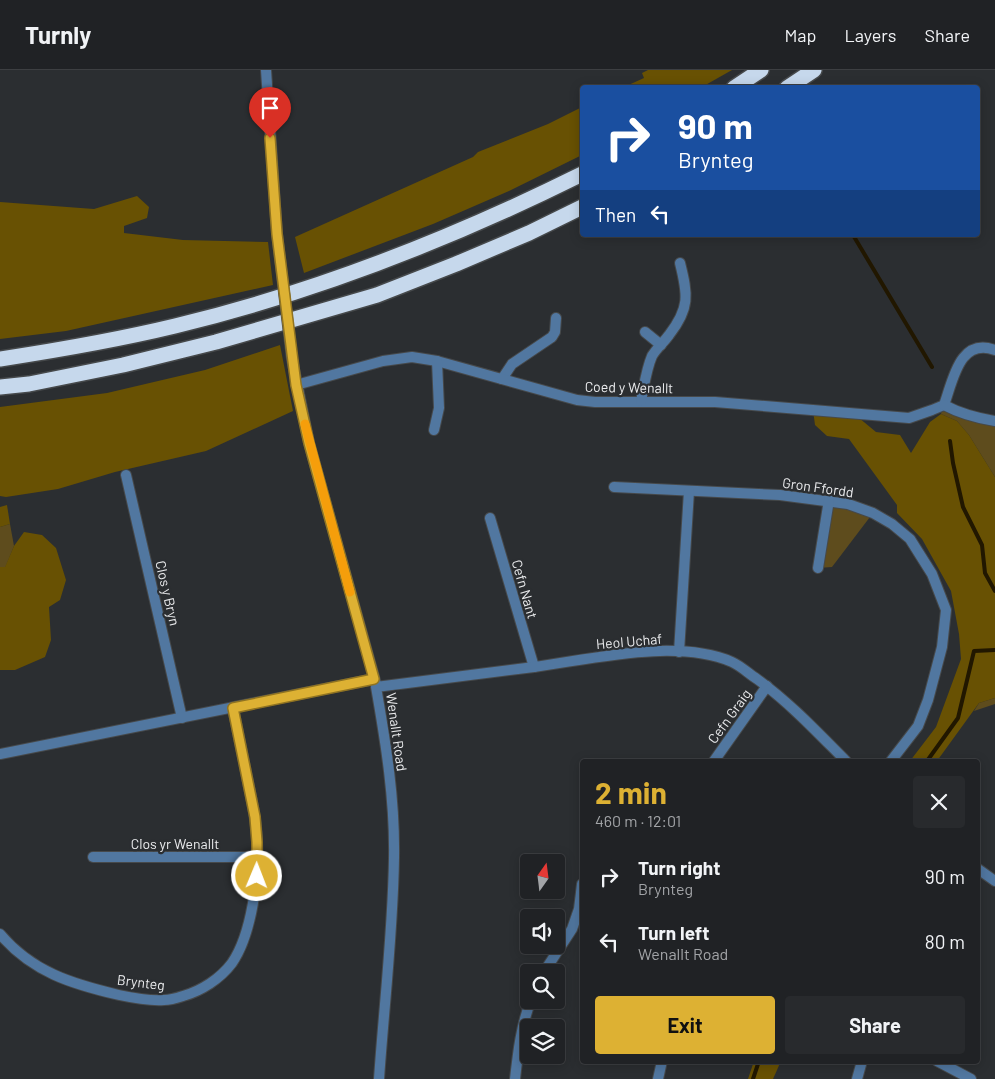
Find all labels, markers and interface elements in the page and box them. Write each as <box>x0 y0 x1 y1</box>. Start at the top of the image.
text: Turnly <box>25 20 91 49</box>
text: Map <box>784 24 816 46</box>
text: Layers <box>844 24 897 46</box>
text: Share <box>925 24 970 46</box>
pin <box>249 87 291 138</box>
icon: arrive <box>256 94 284 122</box>
text: 90 m <box>678 104 753 146</box>
icon: right <box>595 105 660 170</box>
text: Brynteg <box>678 146 754 172</box>
icon: left <box>646 200 674 228</box>
text: Then <box>595 203 636 226</box>
street label: Coed y Wenallt <box>585 378 673 396</box>
street label: Gron Ffordd <box>781 474 855 500</box>
street label: Cefn Nant <box>508 558 542 620</box>
street label: Clos y Bryn <box>152 559 184 627</box>
street label: Heol Uchaf <box>595 630 663 652</box>
street label: Cefn Graig <box>704 686 754 746</box>
street label: Wenallt Road <box>383 692 411 772</box>
text: 2 min <box>595 774 667 810</box>
button: close <box>913 776 965 828</box>
text: 460 m · 12:01 <box>595 811 681 830</box>
street label: Clos yr Wenallt <box>131 835 219 852</box>
position arrow <box>230 849 282 901</box>
north arrow <box>520 854 565 899</box>
map controls <box>520 854 565 1064</box>
text: Turn right <box>638 856 720 879</box>
icon: right <box>595 863 623 891</box>
text: 90 m <box>925 865 965 888</box>
text: Brynteg <box>638 879 693 898</box>
button: sound <box>520 909 565 954</box>
text: Turn left <box>638 921 709 944</box>
icon: left <box>595 928 623 956</box>
text: 80 m <box>925 930 965 953</box>
text: Wenallt Road <box>638 944 728 963</box>
button: search <box>520 964 565 1009</box>
street label: Brynteg <box>116 971 166 993</box>
button: Exit <box>595 996 775 1054</box>
button: Share <box>785 996 965 1054</box>
button: layers <box>520 1019 565 1064</box>

